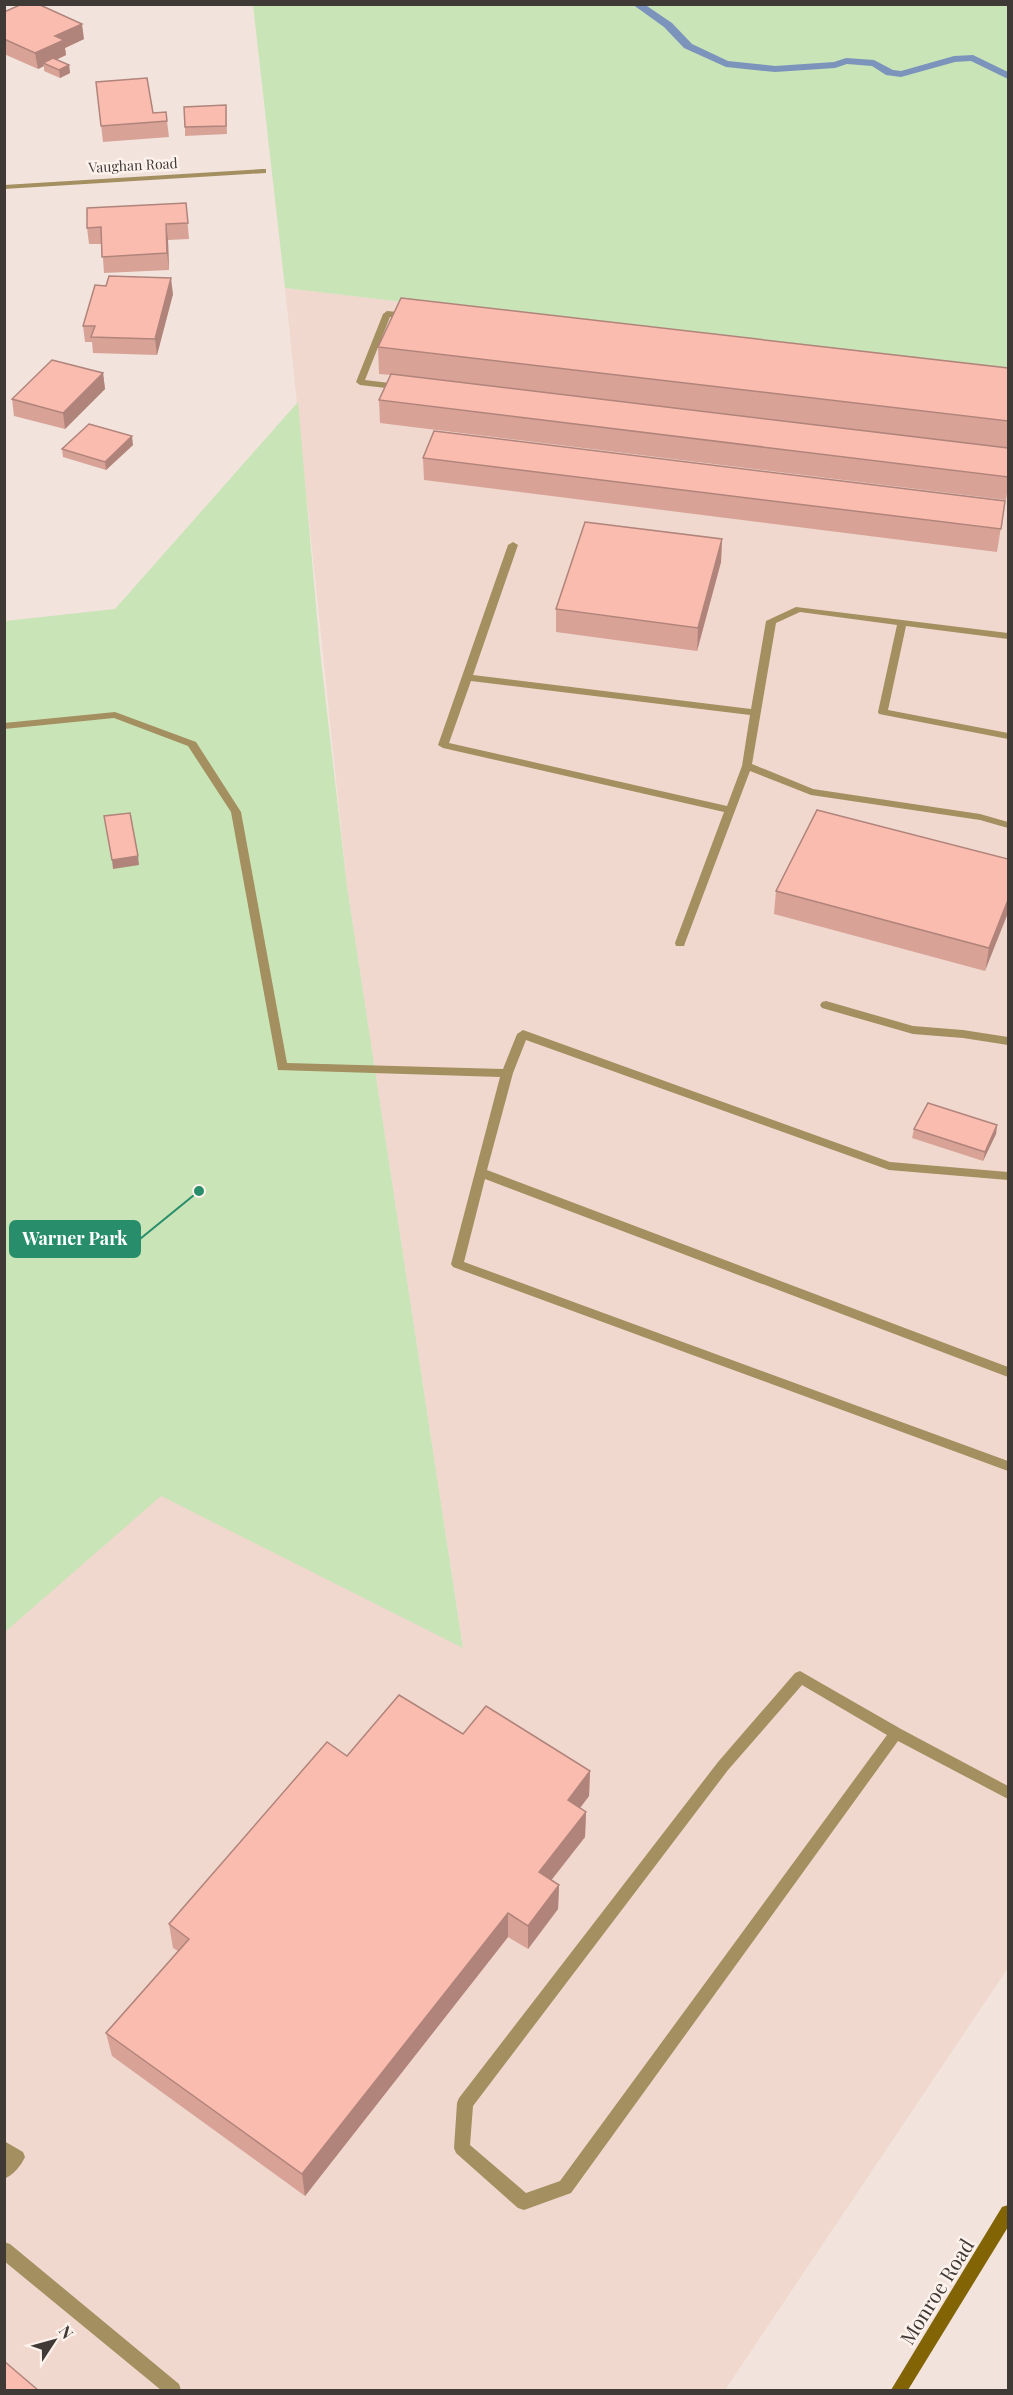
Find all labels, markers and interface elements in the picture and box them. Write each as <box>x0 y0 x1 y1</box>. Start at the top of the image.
street label: Vaughan Road <box>87 153 178 177</box>
callout: Warner Park <box>10 1221 140 1257</box>
text: Warner Park <box>21 1226 128 1250</box>
street label: Monroe Road <box>893 2233 979 2349</box>
north arrow <box>24 2311 84 2371</box>
text: N <box>55 2321 79 2343</box>

